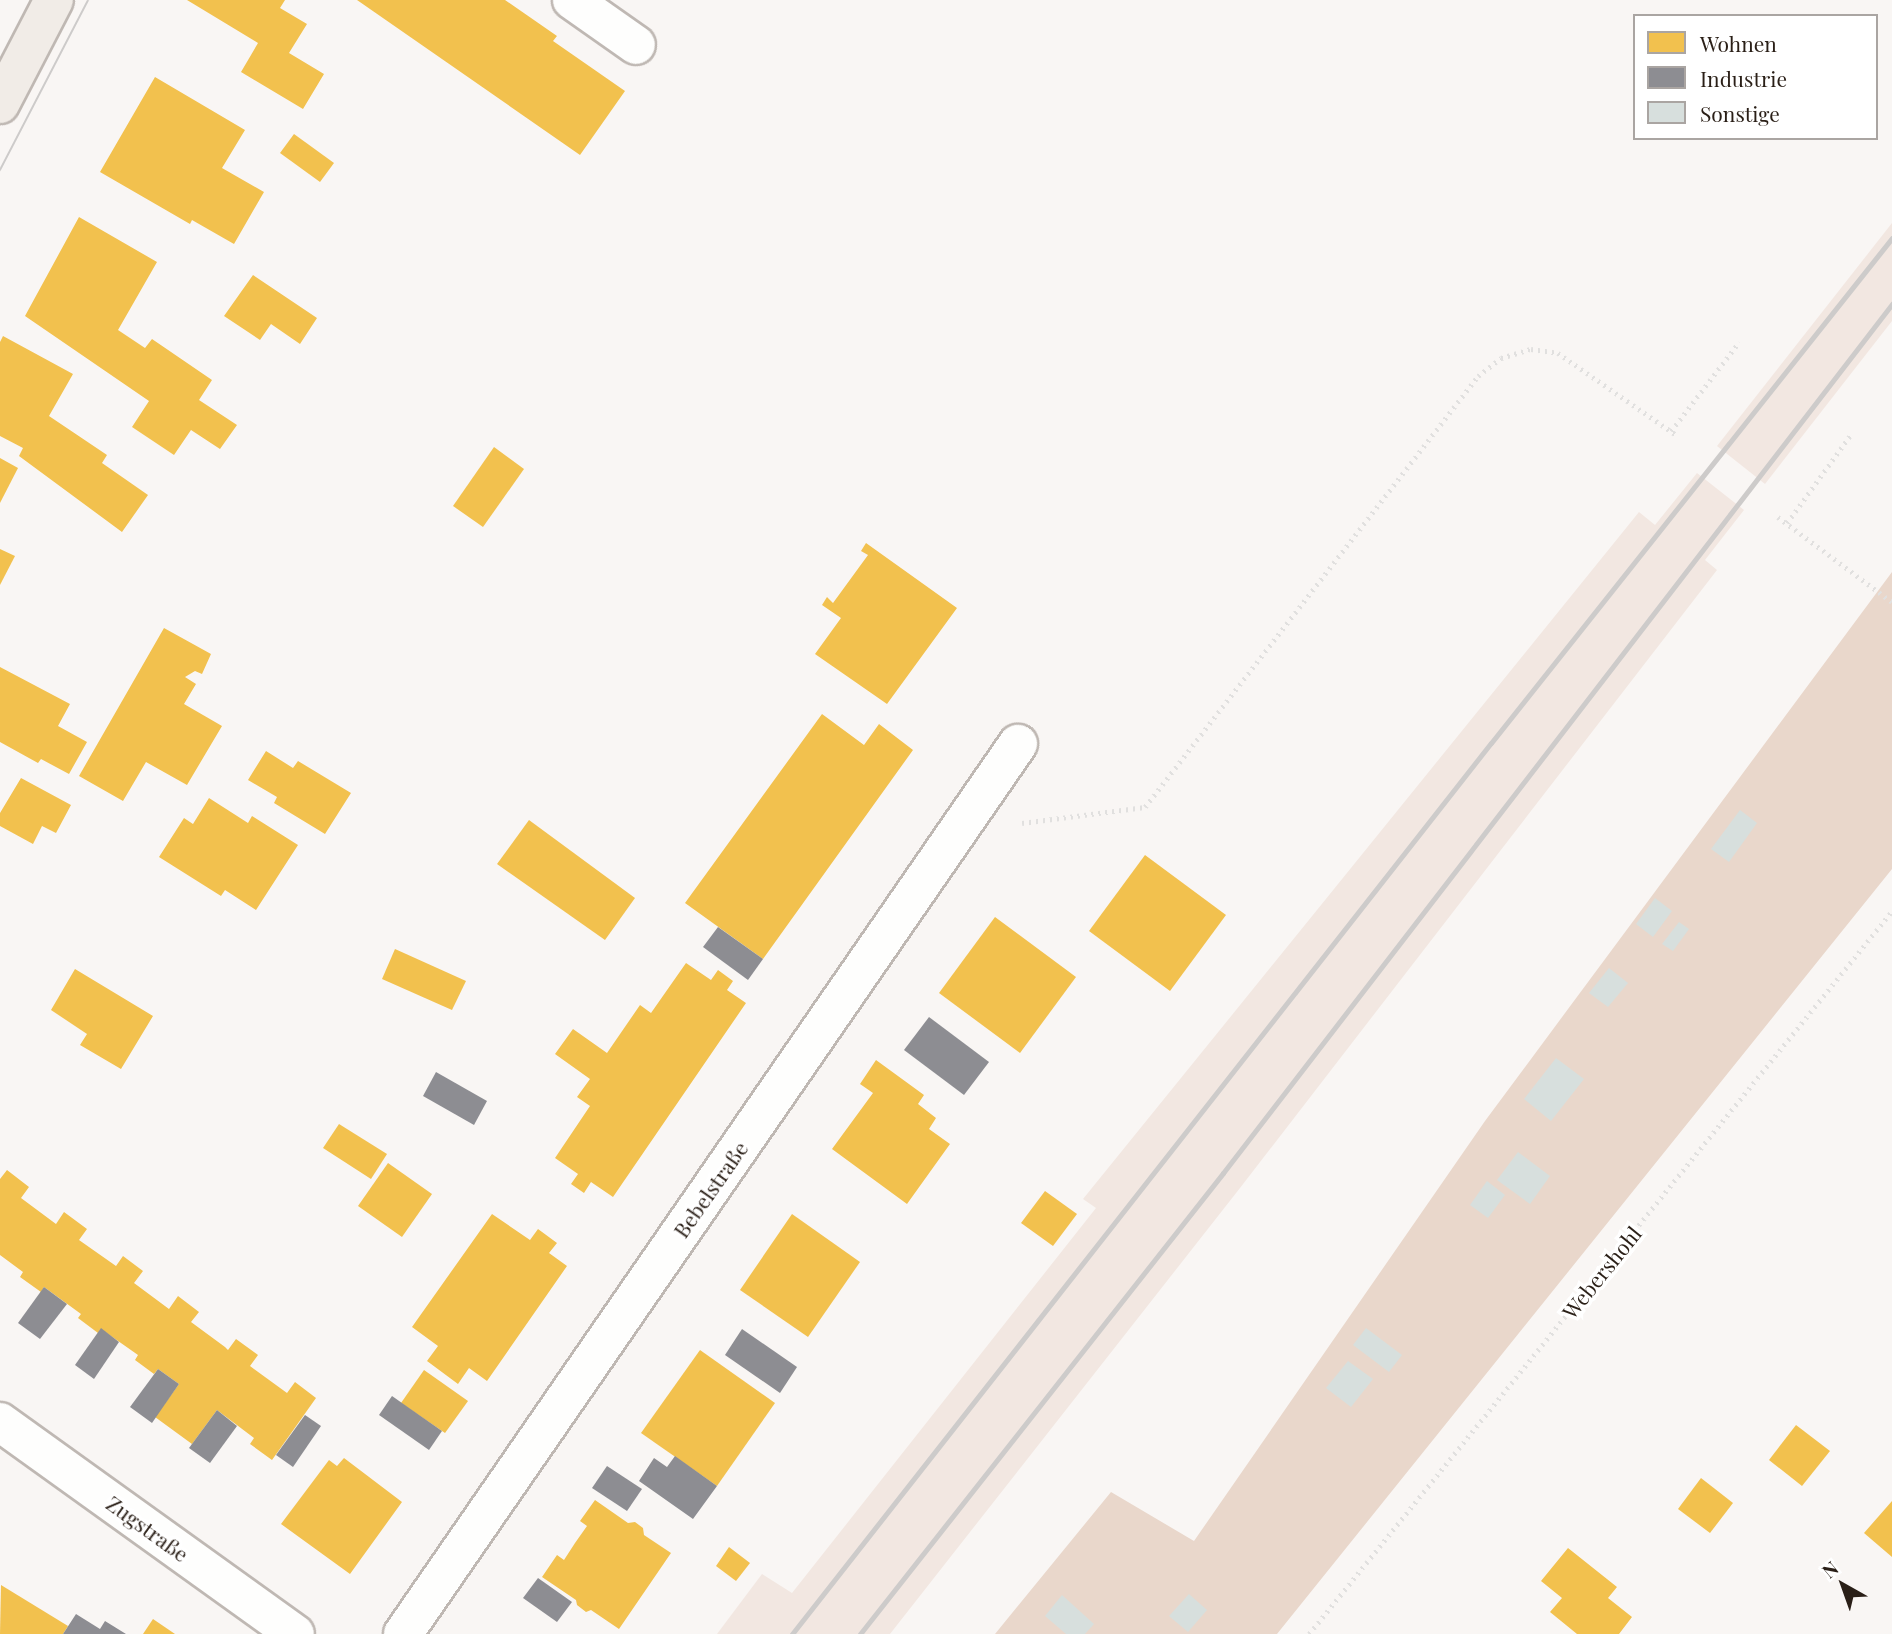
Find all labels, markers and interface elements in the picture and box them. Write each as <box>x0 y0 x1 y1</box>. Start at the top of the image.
legend <box>1633 14 1878 140</box>
text: Wohnen <box>1700 29 1777 57</box>
text: Industrie <box>1700 64 1787 92</box>
text: Sonstige <box>1700 99 1780 127</box>
street label: Bebelstraße <box>668 1136 752 1242</box>
street label: Webershohl <box>1556 1221 1646 1323</box>
street label: Zugstraße <box>102 1490 194 1566</box>
north arrow <box>1808 1550 1878 1620</box>
text: N <box>1816 1555 1843 1583</box>

